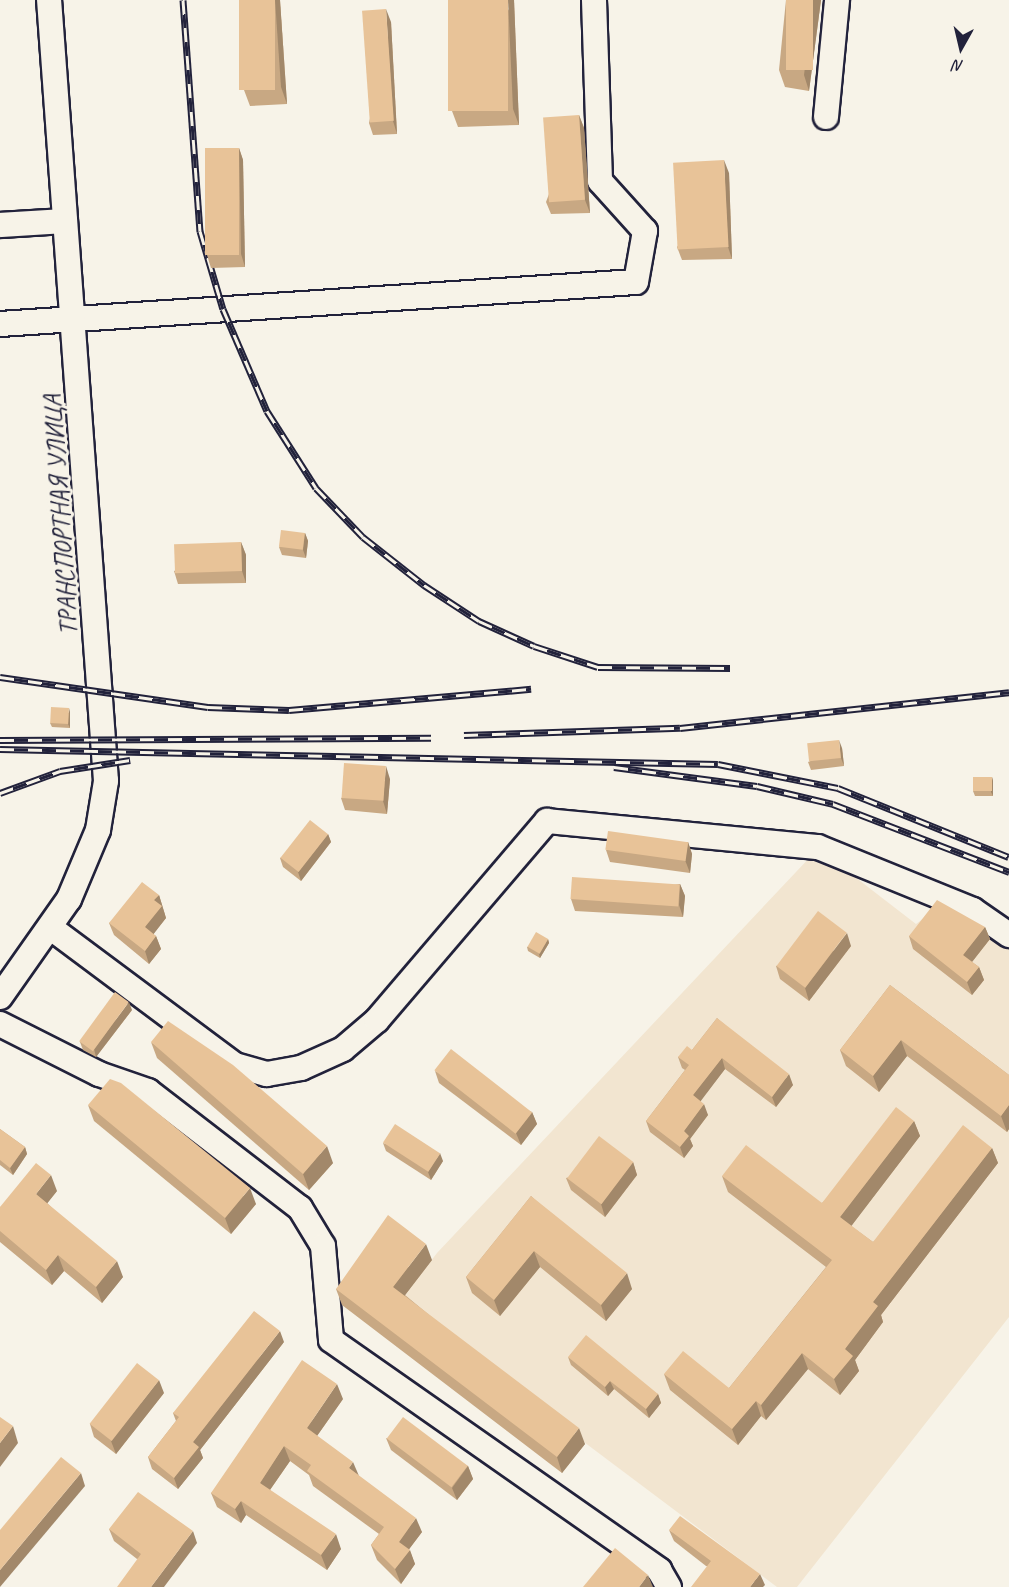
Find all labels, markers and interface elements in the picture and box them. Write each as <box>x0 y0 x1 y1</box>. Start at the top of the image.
north arrow <box>931 18 991 78</box>
text: N <box>952 55 965 76</box>
street label: ТРАНСПОРТНАЯ УЛИЦА <box>37 394 85 636</box>

